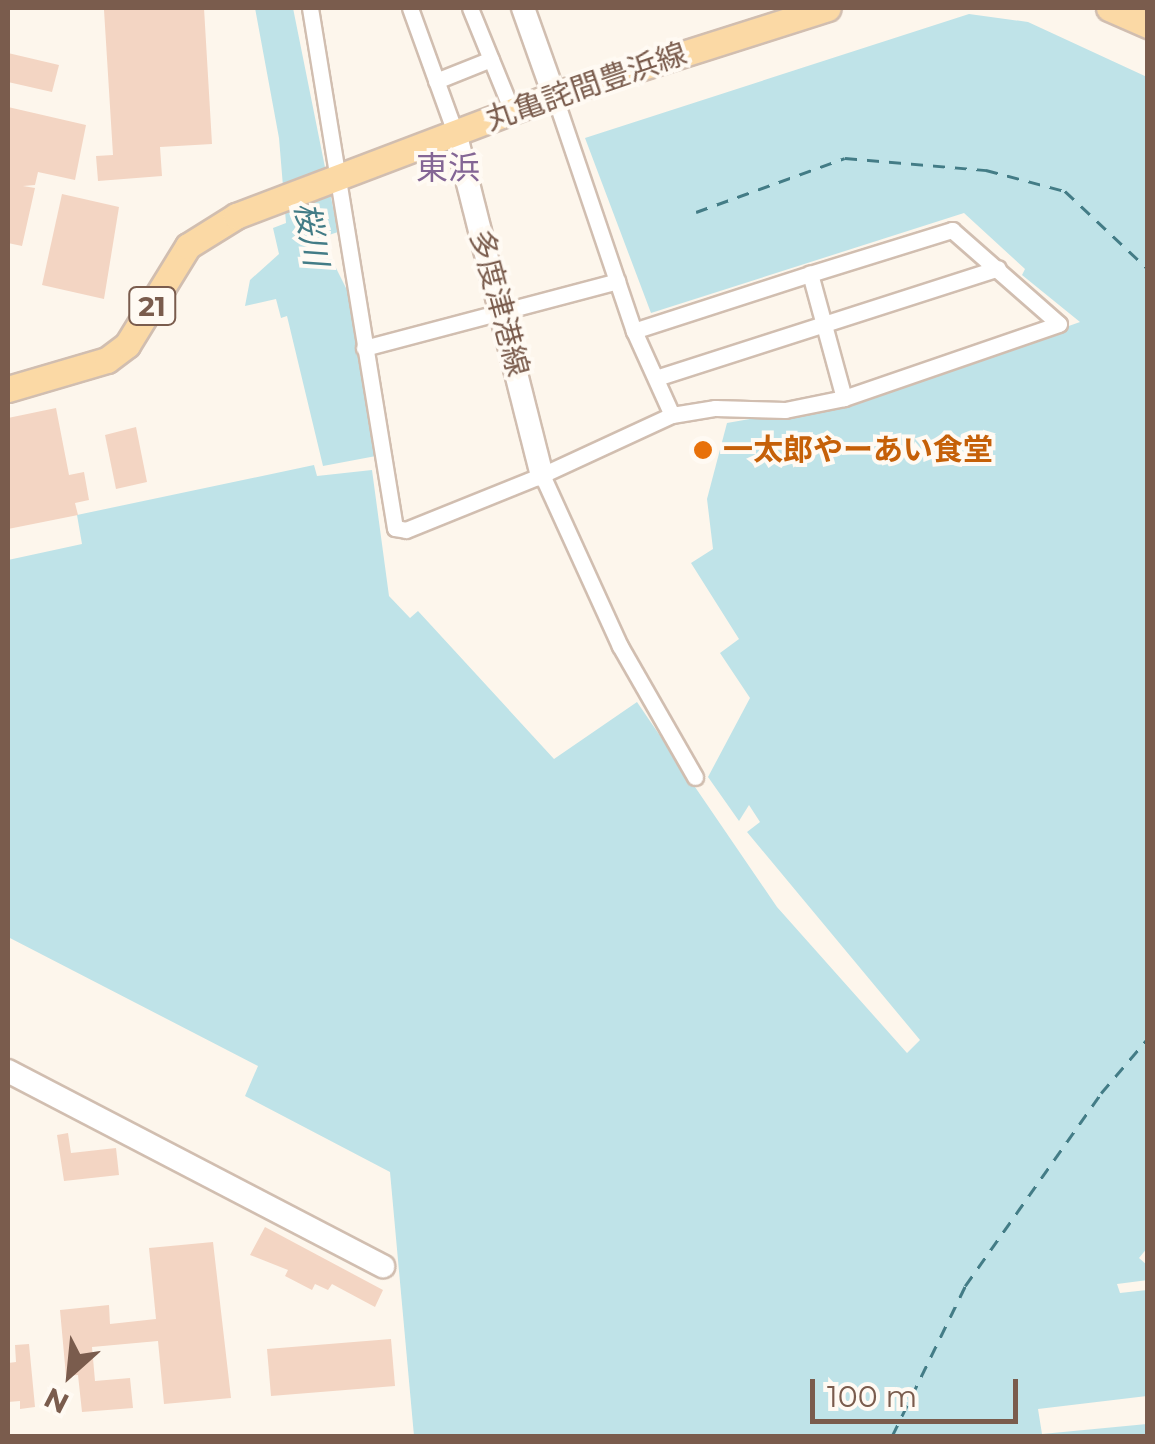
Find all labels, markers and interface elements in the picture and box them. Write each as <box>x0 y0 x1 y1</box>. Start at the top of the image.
street label: 丸亀詫間豊浜線 <box>481 36 691 138</box>
district label: 東浜 <box>416 149 480 187</box>
water label: 桜川 <box>287 199 335 269</box>
street label: 多度津港線 <box>462 226 536 380</box>
road number: 21 <box>127 283 177 329</box>
place label: 一太郎やーあい食堂 <box>723 432 993 468</box>
marker: 一太郎やーあい食堂 <box>692 439 714 461</box>
north arrow <box>20 1324 120 1424</box>
scale bar <box>815 1359 1022 1421</box>
text: 100 m <box>827 1378 917 1415</box>
text: N <box>39 1380 74 1421</box>

